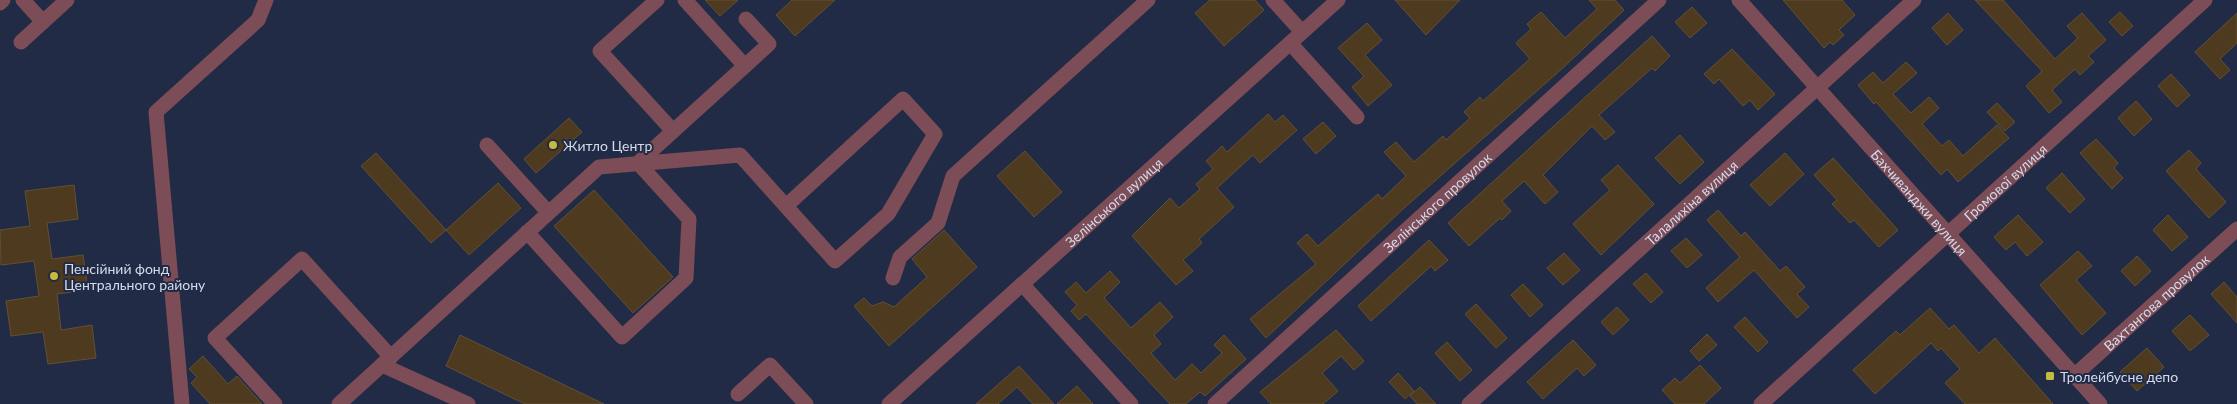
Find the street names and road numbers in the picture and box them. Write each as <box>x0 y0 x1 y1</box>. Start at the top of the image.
street label: Громової вулиця <box>1960 140 2050 224</box>
street label: Бахчиванджи вулиця <box>1868 146 1971 258</box>
street label: Зелінського провулок <box>1379 148 1495 256</box>
street label: Зелінського вулиця <box>1061 154 1166 250</box>
street label: Талалихіна вулиця <box>1641 156 1741 249</box>
street label: Вахтангова провулок <box>2100 250 2213 354</box>

